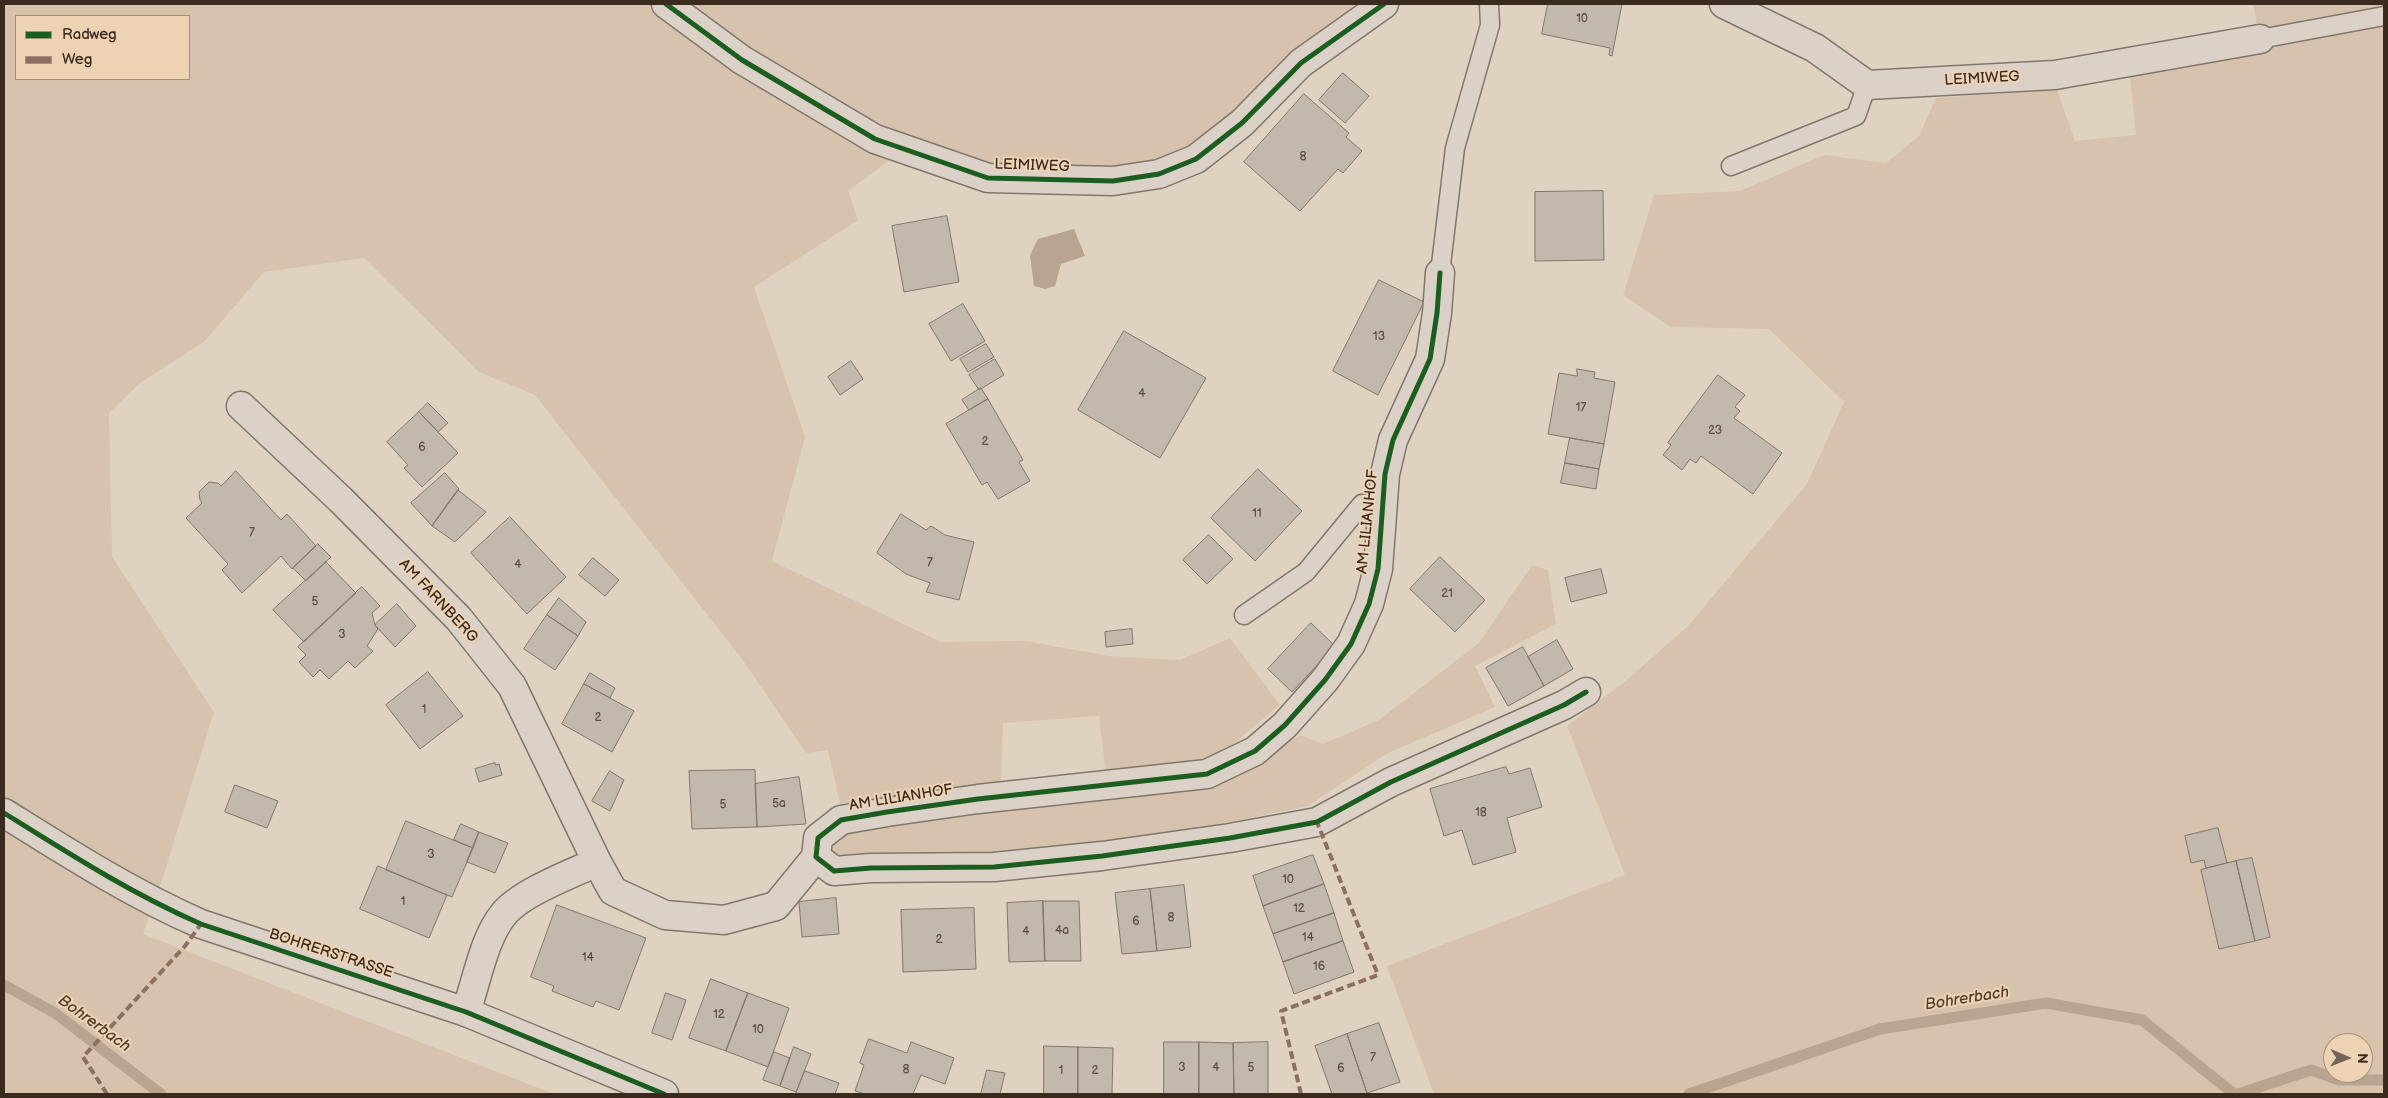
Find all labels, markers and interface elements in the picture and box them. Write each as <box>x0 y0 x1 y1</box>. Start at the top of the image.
house number: 10 <box>1576 12 1588 26</box>
legend <box>15 15 190 80</box>
text: Radweg <box>62 25 117 44</box>
text: Weg <box>62 50 92 69</box>
street label: LEIMIWEG <box>1944 68 2020 90</box>
house number: 8 <box>1300 150 1306 164</box>
street label: LEIMIWEG <box>994 156 1070 176</box>
house number: 13 <box>1373 330 1385 344</box>
house number: 4 <box>1138 387 1146 401</box>
house number: 17 <box>1576 401 1586 415</box>
house number: 23 <box>1708 424 1722 438</box>
house number: 2 <box>981 435 989 449</box>
house number: 6 <box>418 441 426 455</box>
street label: AM LILIANHOF <box>1354 469 1382 575</box>
house number: 11 <box>1252 507 1262 521</box>
house number: 7 <box>249 526 255 540</box>
street label: AM FARNBERG <box>395 556 481 646</box>
house number: 7 <box>927 556 933 570</box>
house number: 4 <box>514 558 522 572</box>
house number: 21 <box>1441 587 1453 601</box>
house number: 5 <box>312 595 318 609</box>
house number: 3 <box>338 628 346 642</box>
house number: 1 <box>422 703 426 717</box>
house number: 2 <box>594 711 602 725</box>
street label: AM LILIANHOF <box>848 781 954 815</box>
house number: 5a <box>772 797 786 811</box>
house number: 5 <box>720 798 726 812</box>
house number: 18 <box>1475 806 1487 820</box>
house number: 3 <box>427 848 435 862</box>
house number: 10 <box>1282 873 1294 887</box>
house number: 1 <box>401 895 405 909</box>
house number: 12 <box>1293 902 1305 916</box>
house number: 8 <box>1168 911 1174 925</box>
house number: 6 <box>1132 915 1140 929</box>
house number: 4a <box>1055 924 1069 938</box>
street label: BOHRERSTRASSE <box>267 925 395 983</box>
house number: 4 <box>1022 925 1030 939</box>
house number: 14 <box>1302 931 1314 945</box>
house number: 2 <box>935 933 943 947</box>
house number: 14 <box>582 951 594 965</box>
house number: 16 <box>1313 960 1325 974</box>
water label: Bohrerbach <box>1924 983 2010 1015</box>
water label: Bohrerbach <box>54 991 134 1057</box>
house number: 12 <box>713 1008 725 1022</box>
house number: 10 <box>752 1023 764 1037</box>
north arrow <box>2323 1033 2373 1083</box>
house number: 7 <box>1370 1051 1376 1065</box>
text: N <box>2354 1053 2371 1064</box>
house number: 3 <box>1178 1061 1186 1075</box>
house number: 4 <box>1212 1061 1220 1075</box>
house number: 5 <box>1248 1061 1254 1075</box>
house number: 6 <box>1337 1062 1345 1076</box>
house number: 8 <box>903 1063 909 1077</box>
house number: 1 <box>1059 1064 1063 1078</box>
house number: 2 <box>1091 1064 1099 1078</box>

